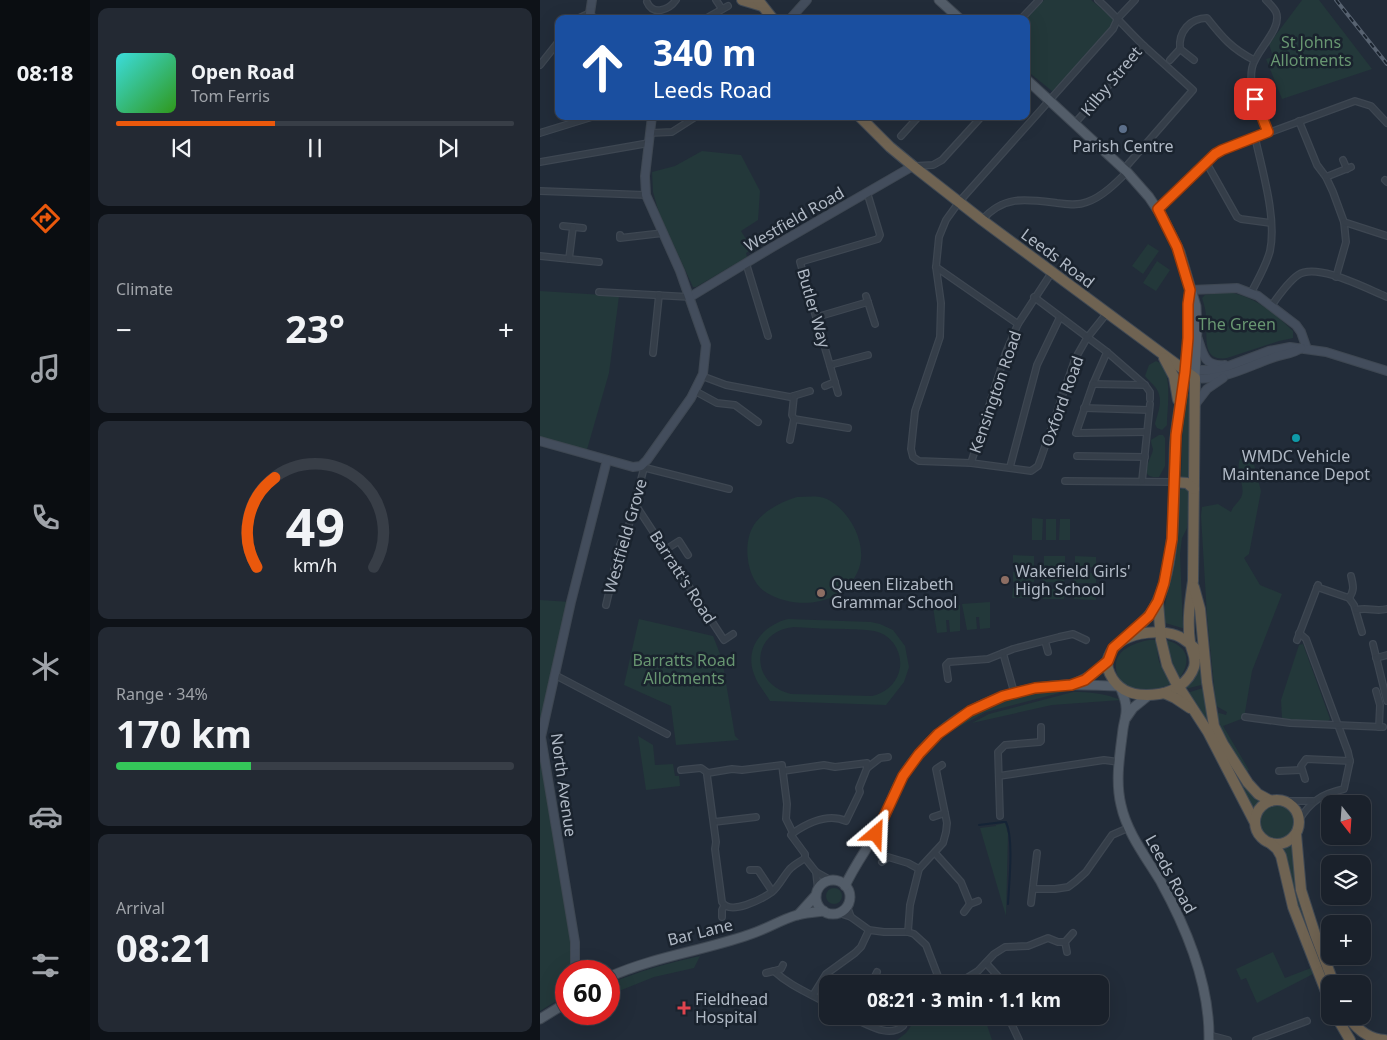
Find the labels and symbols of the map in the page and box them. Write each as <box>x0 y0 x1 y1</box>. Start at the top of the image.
park label: St Johns Allotments <box>1270 31 1352 71</box>
street label: Kilby Street <box>1075 41 1147 121</box>
pin <box>1234 78 1276 120</box>
marker: Parish Centre <box>1117 123 1129 135</box>
place label: Parish Centre <box>1072 135 1174 157</box>
street label: Westfield Road <box>740 181 848 257</box>
street label: Leeds Road <box>1017 223 1099 293</box>
street label: Butler Way <box>792 266 836 351</box>
park label: The Green <box>1198 313 1276 335</box>
street label: Kensington Road <box>964 328 1026 456</box>
street label: Oxford Road <box>1035 353 1089 449</box>
marker: WMDC Vehicle Maintenance Depot <box>1290 432 1302 444</box>
place label: WMDC Vehicle Maintenance Depot <box>1222 445 1370 485</box>
street label: Westfield Grove <box>598 476 652 596</box>
street label: Barratt's Road <box>645 526 721 628</box>
place label: Wakefield Girls' High School <box>1015 560 1131 600</box>
place label: Queen Elizabeth Grammar School <box>831 573 957 613</box>
marker: Wakefield Girls' High School <box>999 574 1011 586</box>
marker: Queen Elizabeth Grammar School <box>815 587 827 599</box>
park label: Barratts Road Allotments <box>632 649 736 689</box>
street label: North Avenue <box>546 732 582 838</box>
north arrow <box>1321 795 1371 845</box>
position arrow <box>849 807 901 859</box>
street label: Leeds Road <box>1140 831 1202 917</box>
street label: Bar Lane <box>665 913 735 951</box>
speed limit sign: 60 <box>555 960 620 1025</box>
place label: Fieldhead Hospital <box>695 988 768 1028</box>
marker: Fieldhead Hospital <box>677 1001 691 1015</box>

